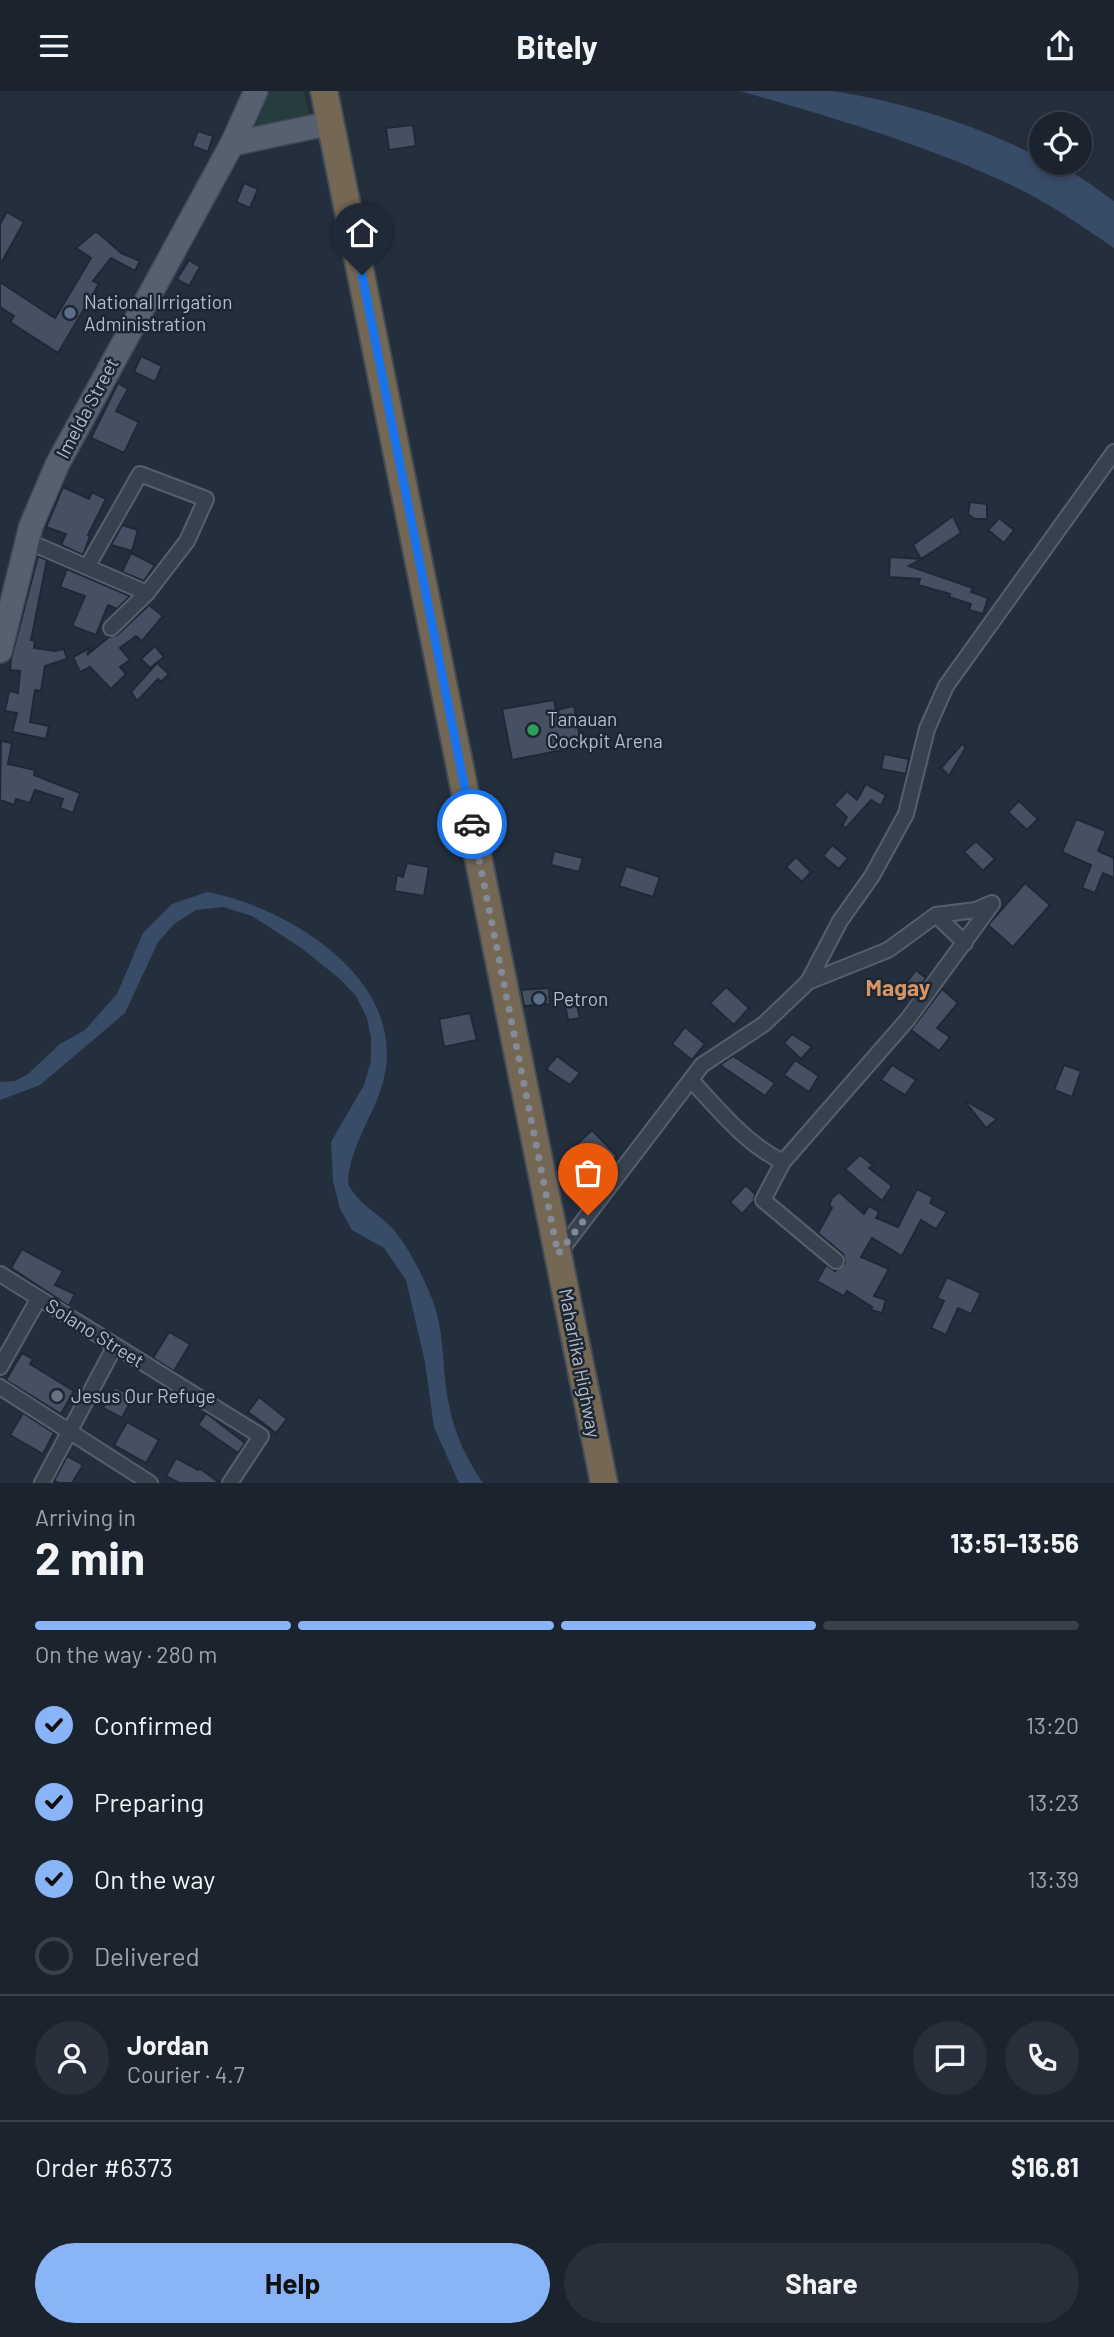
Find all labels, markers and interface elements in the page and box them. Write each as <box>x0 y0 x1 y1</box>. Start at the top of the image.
icon: menu <box>35 27 73 65</box>
text: Bitely <box>516 27 598 65</box>
icon: share <box>1041 27 1079 65</box>
map controls <box>1029 112 1092 175</box>
button: locate <box>1029 112 1092 175</box>
pin <box>332 203 392 275</box>
icon: home <box>343 214 381 252</box>
place label: National Irrigation Administration <box>84 290 232 335</box>
marker: National Irrigation Administration <box>62 305 78 321</box>
street label: Imelda Street <box>50 353 123 462</box>
place label: Tanauan Cockpit Arena <box>547 707 663 752</box>
marker: Tanauan Cockpit Arena <box>525 722 541 738</box>
courier <box>437 789 507 859</box>
icon: car <box>453 805 491 843</box>
district label: Magay <box>866 973 931 1001</box>
place label: Petron <box>553 987 608 1010</box>
marker: Petron <box>531 991 547 1007</box>
pin <box>558 1143 618 1215</box>
icon: bag <box>569 1154 607 1192</box>
street label: Maharlika Highway <box>555 1286 606 1440</box>
street label: Solano Street <box>42 1293 149 1372</box>
place label: Jesus Our Refuge <box>71 1384 216 1407</box>
marker: Jesus Our Refuge <box>49 1388 65 1404</box>
text: Arriving in <box>35 1503 136 1531</box>
text: 13:51–13:56 <box>950 1527 1079 1558</box>
text: 2 min <box>35 1529 145 1584</box>
text: On the way · 280 m <box>35 1640 217 1668</box>
icon: check <box>35 1706 73 1744</box>
text: Confirmed <box>94 1709 213 1740</box>
text: 13:20 <box>1026 1711 1079 1739</box>
icon: check <box>35 1783 73 1821</box>
text: Preparing <box>94 1786 204 1817</box>
text: 13:23 <box>1027 1788 1079 1816</box>
icon: check <box>35 1860 73 1898</box>
text: On the way <box>94 1863 215 1894</box>
text: 13:39 <box>1027 1865 1079 1893</box>
text: Delivered <box>94 1940 200 1971</box>
button: person <box>35 2021 109 2095</box>
button: chat <box>913 2021 987 2095</box>
button: phone <box>1005 2021 1079 2095</box>
text: Jordan <box>127 2029 209 2060</box>
text: Courier · 4.7 <box>127 2060 245 2088</box>
text: Order #6373 <box>35 2151 173 2182</box>
text: $16.81 <box>1011 2151 1079 2182</box>
button: Help <box>35 2243 550 2323</box>
button: Share <box>564 2243 1079 2323</box>

